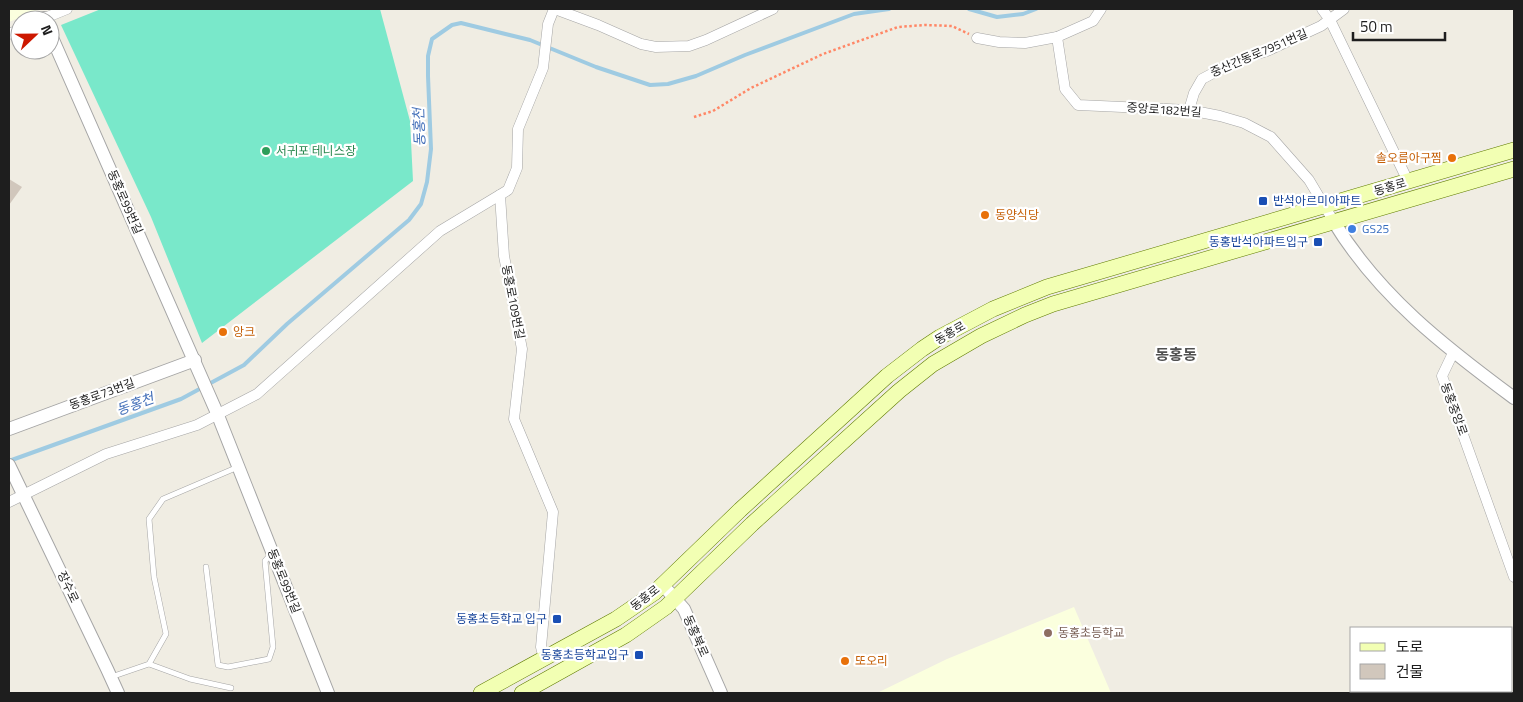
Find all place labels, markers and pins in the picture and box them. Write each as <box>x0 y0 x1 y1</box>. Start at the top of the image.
place label: 서귀포 테니스장 <box>276 141 356 160</box>
marker: 서귀포 테니스장 <box>260 145 272 157</box>
place label: 솔오름아구찜 <box>1376 148 1442 167</box>
marker: 솔오름아구찜 <box>1446 152 1458 164</box>
place label: 반석아르미아파트 <box>1273 191 1361 210</box>
marker: 반석아르미아파트 <box>1257 195 1269 207</box>
place label: 동양식당 <box>995 205 1039 224</box>
marker: 동양식당 <box>979 209 991 221</box>
place label: GS25 <box>1362 219 1390 238</box>
marker: GS25 <box>1346 223 1358 235</box>
place label: 동홍반석아파트입구 <box>1209 232 1308 251</box>
marker: 동홍반석아파트입구 <box>1312 236 1324 248</box>
place label: 앙크 <box>233 322 255 341</box>
marker: 앙크 <box>217 326 229 338</box>
place label: 동홍초등학교 입구 <box>456 609 547 628</box>
marker: 동홍초등학교 입구 <box>551 613 563 625</box>
place label: 동홍초등학교 <box>1058 623 1124 642</box>
marker: 동홍초등학교 <box>1042 627 1054 639</box>
place label: 동홍초등학교입구 <box>541 645 629 664</box>
marker: 동홍초등학교입구 <box>633 649 645 661</box>
place label: 또오리 <box>855 651 888 670</box>
marker: 또오리 <box>839 655 851 667</box>

